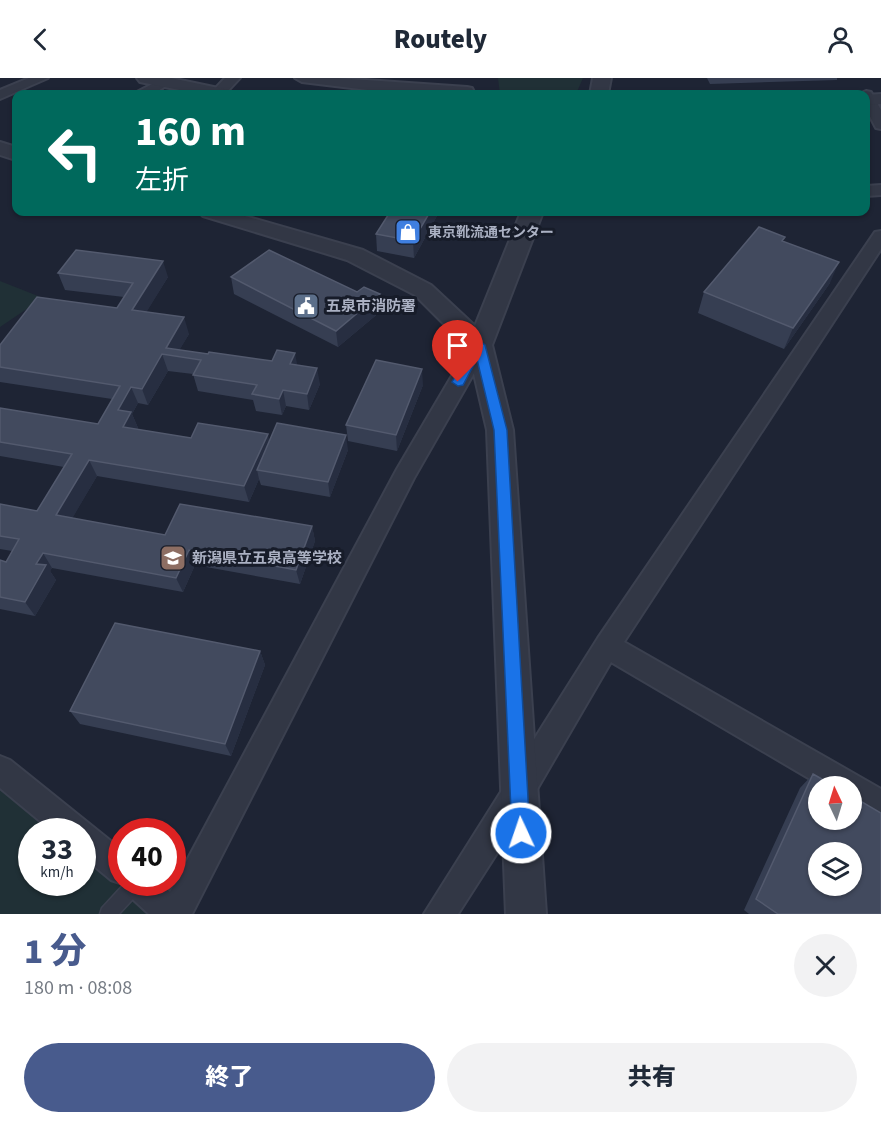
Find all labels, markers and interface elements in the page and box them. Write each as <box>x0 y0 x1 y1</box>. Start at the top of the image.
text: Routely <box>394 20 487 59</box>
icon: back <box>24 23 57 56</box>
icon: person <box>824 23 857 56</box>
text: 160 m <box>135 102 246 162</box>
icon: left <box>36 114 114 192</box>
text: 左折 <box>135 161 189 200</box>
shop icon: 東京靴流通センター <box>393 217 423 247</box>
place label: 東京靴流通センター <box>428 223 554 243</box>
public building icon: 五泉市消防署 <box>291 291 321 321</box>
place label: 五泉市消防署 <box>326 296 416 317</box>
pin <box>432 320 483 382</box>
icon: arrive <box>441 329 474 362</box>
school or university icon: 新潟県立五泉高等学校 <box>158 543 188 573</box>
place label: 新潟県立五泉高等学校 <box>192 548 342 569</box>
north arrow <box>808 776 862 830</box>
map controls <box>808 776 862 896</box>
position arrow <box>489 801 553 865</box>
speed limit sign: 40 <box>108 818 186 896</box>
text: 33 <box>41 828 73 871</box>
button: layers <box>808 842 862 896</box>
text: km/h <box>40 862 74 883</box>
text: 1 分 <box>24 926 86 977</box>
button: close <box>794 934 857 997</box>
text: 180 m · 08:08 <box>24 974 132 1002</box>
button: 終了 <box>24 1043 435 1112</box>
button: 共有 <box>447 1043 857 1112</box>

